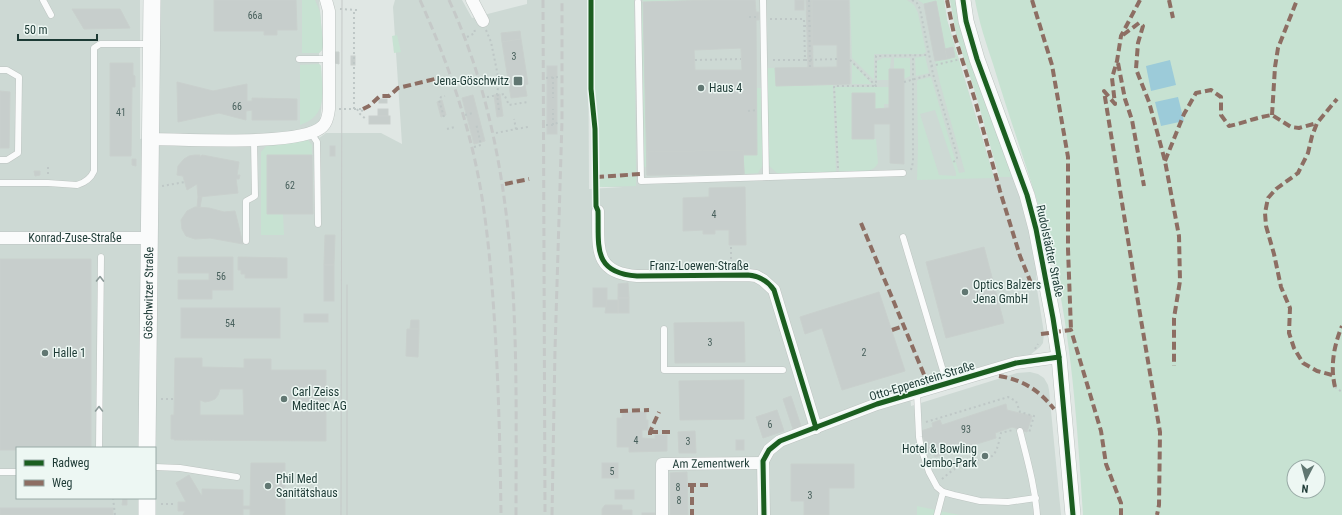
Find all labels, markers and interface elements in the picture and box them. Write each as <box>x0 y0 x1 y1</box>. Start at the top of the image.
house number: 66a <box>248 10 263 21</box>
scale bar <box>18 16 97 42</box>
text: 50 m <box>24 23 48 37</box>
house number: 3 <box>512 51 517 62</box>
place label: Jena-Göschwitz <box>434 74 509 88</box>
marker: Jena-Göschwitz <box>512 75 524 87</box>
place label: Haus 4 <box>709 81 742 95</box>
marker: Haus 4 <box>696 83 706 93</box>
house number: 66 <box>232 101 242 112</box>
house number: 41 <box>116 107 126 118</box>
house number: 62 <box>285 180 295 191</box>
street label: Rudolstädter Straße <box>1033 204 1067 299</box>
house number: 4 <box>712 209 717 220</box>
street label: Konrad-Zuse-Straße <box>28 231 122 245</box>
street label: Göschwitzer Straße <box>141 246 156 339</box>
street label: Franz-Loewen-Straße <box>649 259 749 273</box>
house number: 56 <box>216 271 226 282</box>
one-way arrow <box>96 276 104 282</box>
place label: Optics Balzers Jena GmbH <box>973 278 1041 306</box>
marker: Optics Balzers Jena GmbH <box>960 287 970 297</box>
house number: 54 <box>225 318 235 329</box>
house number: 3 <box>708 337 713 348</box>
place label: Halle 1 <box>53 346 86 360</box>
house number: 2 <box>862 347 867 358</box>
marker: Halle 1 <box>40 348 50 358</box>
street label: Otto-Eppenstein-Straße <box>868 358 977 404</box>
place label: Carl Zeiss Meditec AG <box>292 385 347 413</box>
marker: Carl Zeiss Meditec AG <box>279 394 289 404</box>
one-way arrow <box>95 406 103 412</box>
house number: 6 <box>768 419 773 430</box>
house number: 93 <box>961 424 971 435</box>
house number: 4 <box>634 435 639 446</box>
house number: 3 <box>686 436 691 447</box>
place label: Hotel & Bowling Jembo-Park <box>902 442 978 470</box>
legend <box>16 447 156 499</box>
marker: Hotel & Bowling Jembo-Park <box>980 451 990 461</box>
text: Radweg <box>52 456 89 470</box>
street label: Am Zementwerk <box>672 456 750 471</box>
north arrow <box>1286 459 1326 499</box>
house number: 5 <box>610 466 615 477</box>
place label: Phil Med Sanitätshaus <box>276 472 338 500</box>
text: Weg <box>52 476 73 490</box>
marker: Phil Med Sanitätshaus <box>263 481 273 491</box>
house number: 8 <box>676 482 681 493</box>
text: N <box>1301 482 1309 495</box>
house number: 3 <box>808 490 813 501</box>
house number: 8 <box>677 495 682 506</box>

